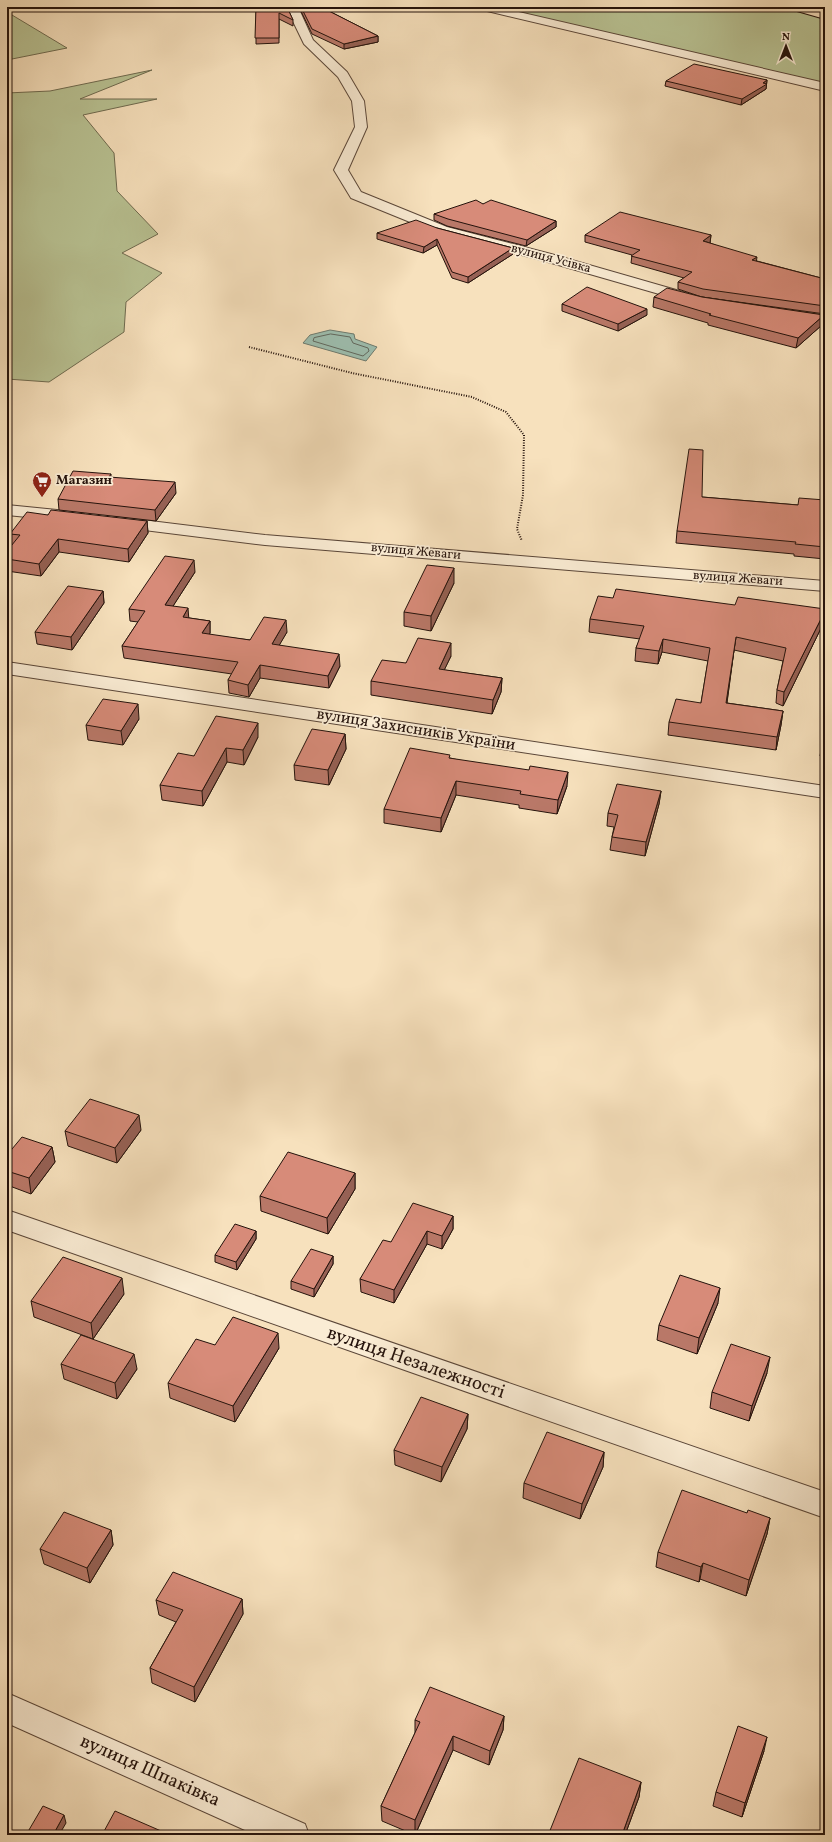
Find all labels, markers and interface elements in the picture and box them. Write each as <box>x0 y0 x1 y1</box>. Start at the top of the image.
north arrow <box>766 26 806 66</box>
text: N <box>782 30 790 45</box>
street label: вулиця Усівка <box>509 240 593 278</box>
supermarket icon: Магазин <box>31 470 53 498</box>
place label: Магазин <box>56 472 112 490</box>
street label: вулиця Жеваги <box>370 539 462 565</box>
street label: вулиця Жеваги <box>692 567 784 591</box>
street label: вулиця Захисників України <box>315 703 517 757</box>
street label: вулиця Незалежності <box>323 1320 509 1406</box>
street label: вулиця Шпаківка <box>76 1728 224 1814</box>

